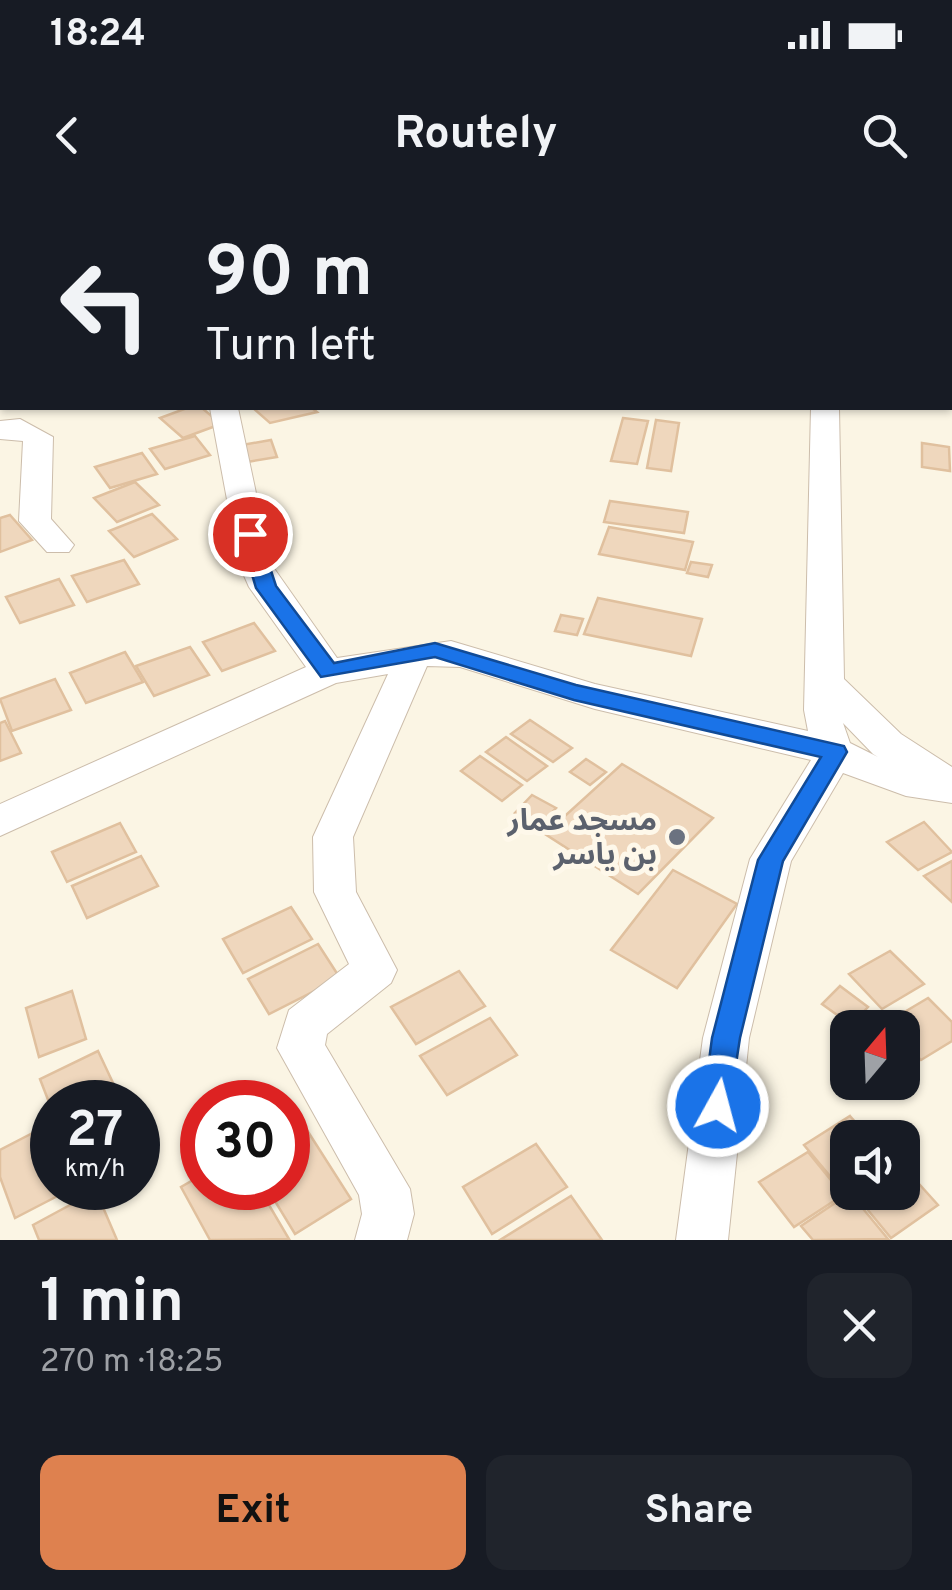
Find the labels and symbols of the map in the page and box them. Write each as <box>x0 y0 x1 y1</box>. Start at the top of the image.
pin <box>208 492 293 577</box>
place label: مسجد عمار بن ياسر <box>505 804 657 875</box>
marker: مسجد عمار بن ياسر <box>666 826 688 848</box>
north arrow <box>830 1010 920 1100</box>
position arrow <box>666 1054 770 1158</box>
speed limit sign: 30 <box>180 1080 310 1210</box>

